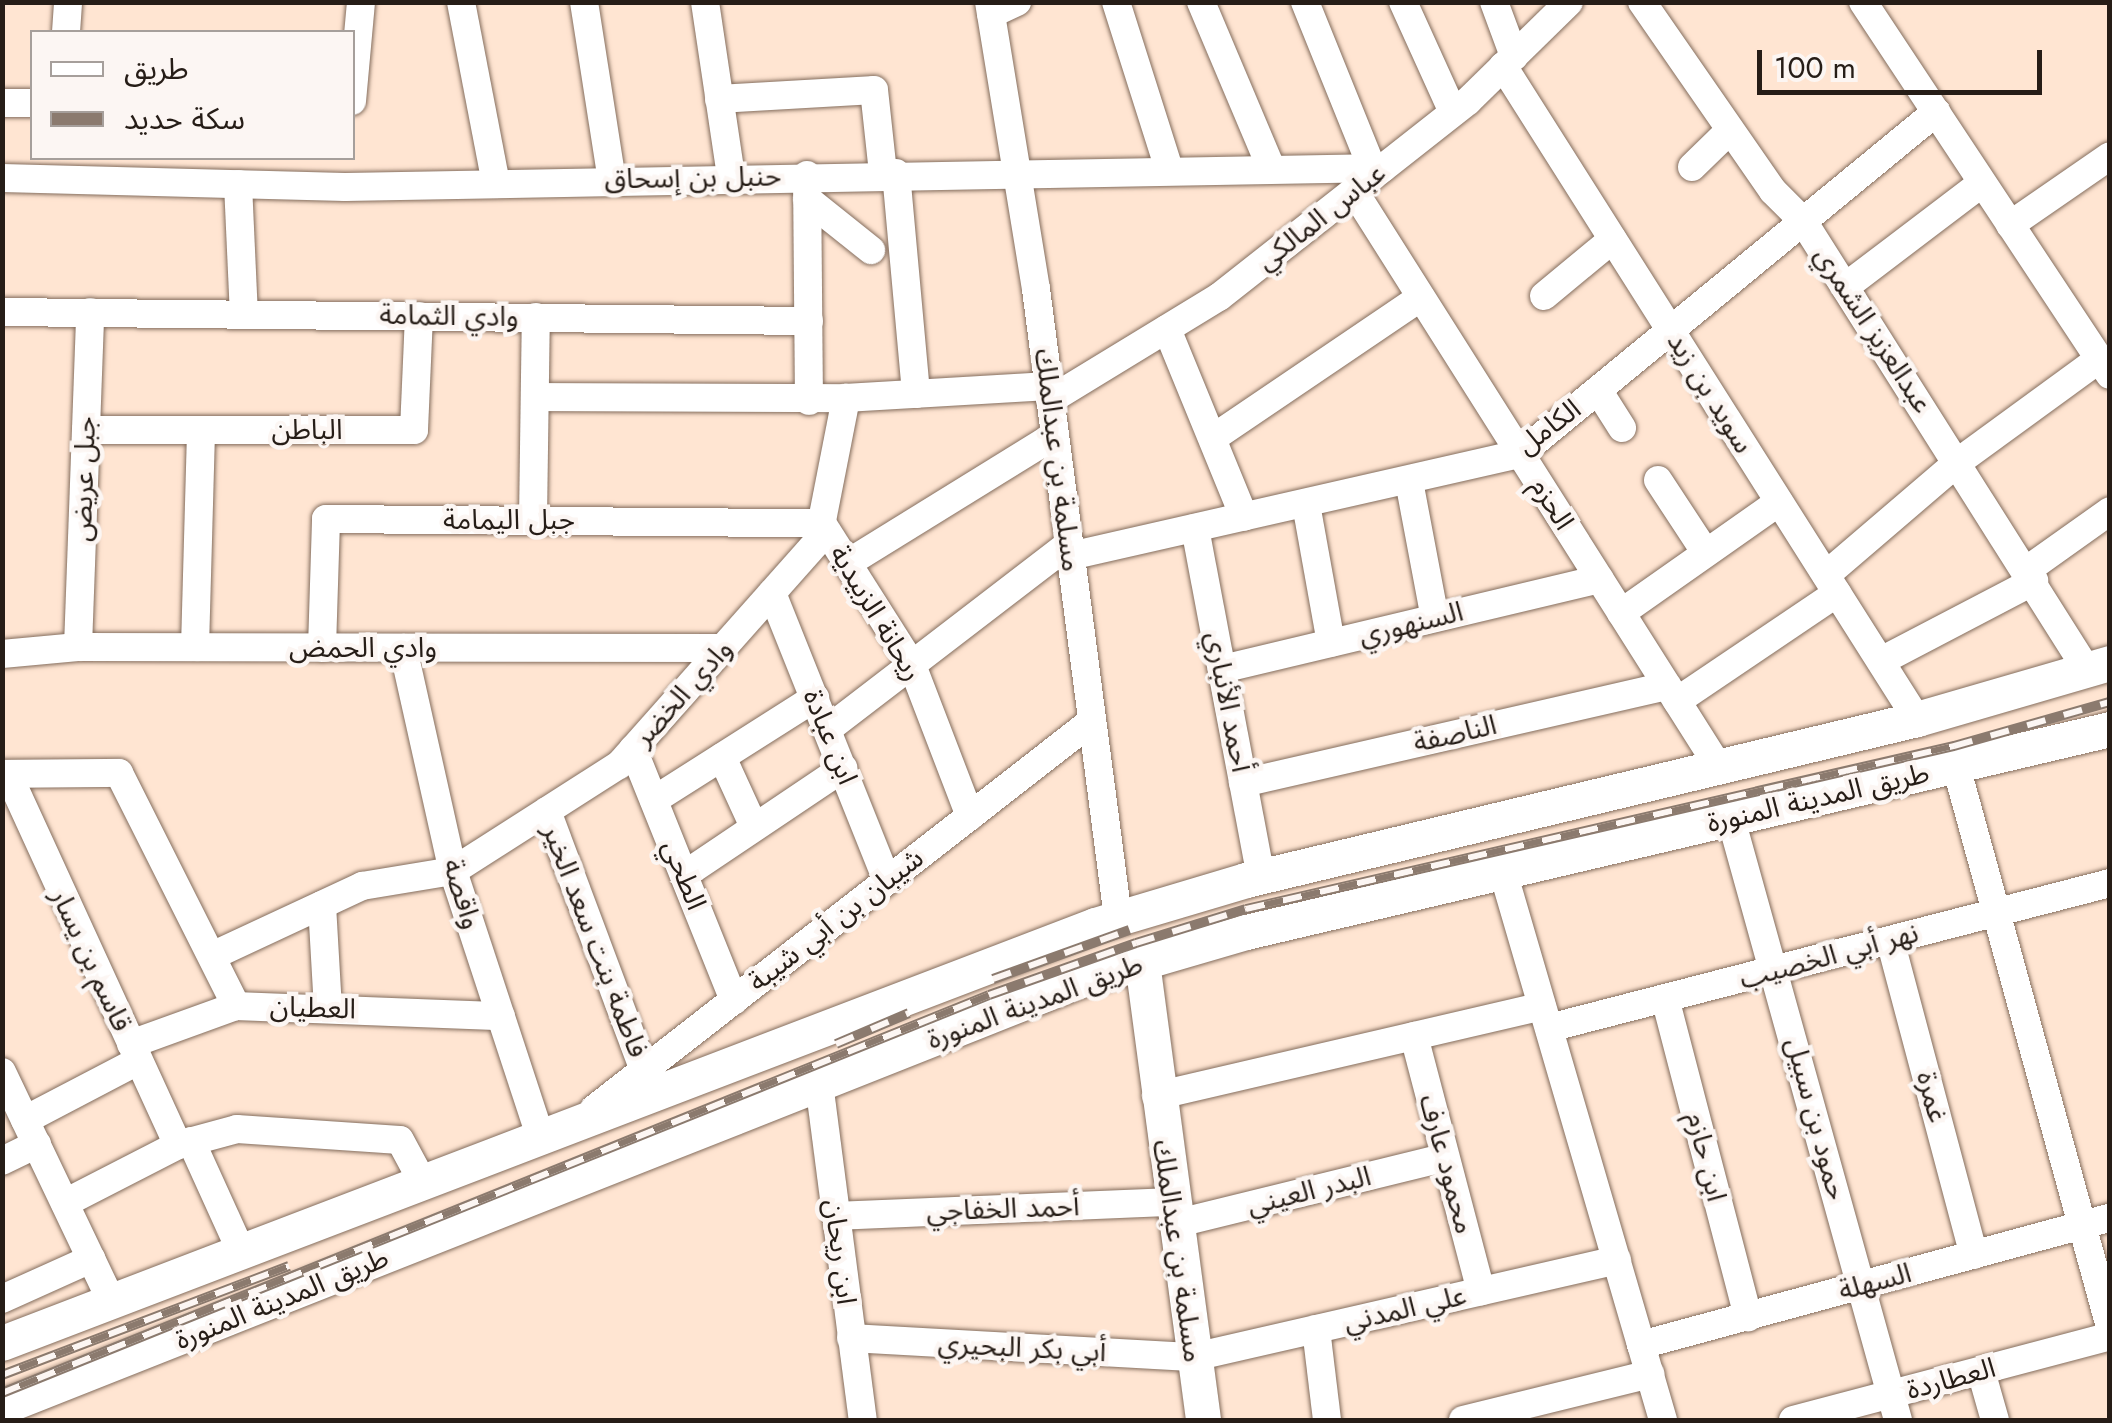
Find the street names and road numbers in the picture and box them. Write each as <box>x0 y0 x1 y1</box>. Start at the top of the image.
street label: عباس المالكي <box>1250 156 1392 278</box>
street label: حنبل بن إسحاق <box>604 160 782 196</box>
street label: عبدالعزيز الشمري <box>1807 241 1939 419</box>
street label: وادي الثمامة <box>379 298 519 334</box>
street label: سويد بن زيد <box>1660 326 1760 460</box>
street label: مسلمة بن عبدالملك <box>1028 347 1088 573</box>
street label: الكامل <box>1510 392 1588 462</box>
street label: الباطن <box>271 413 343 447</box>
street label: جبل عريض <box>65 416 103 542</box>
street label: الحزم <box>1523 472 1581 536</box>
street label: جبل اليمامة <box>443 503 575 537</box>
street label: ريحانة الزبيدية <box>822 539 930 687</box>
street label: السنهوري <box>1355 595 1467 653</box>
street label: أحمد الأنباري <box>1198 629 1258 775</box>
street label: وادي الحمض <box>289 631 437 665</box>
street label: وادي الخضر <box>626 633 740 753</box>
street label: ابن عبادة <box>796 685 864 789</box>
street label: الناصفة <box>1410 708 1500 760</box>
street label: طريق المدينة المنورة <box>1704 756 1932 840</box>
street label: فاطمة بنت سعد الخير <box>535 820 655 1062</box>
street label: الطحي <box>655 835 713 915</box>
street label: شيبان بن أبي شيبة <box>742 841 930 999</box>
street label: واقصة <box>435 855 489 933</box>
street label: قاسم بن يسار <box>43 883 139 1037</box>
street label: نهر أبي الخصيب <box>1736 916 1922 996</box>
street label: طريق المدينة المنورة <box>923 947 1147 1057</box>
street label: العطيان <box>269 990 357 1026</box>
street label: حمود بن سبيل <box>1778 1034 1854 1204</box>
street label: غمرة <box>1909 1068 1955 1126</box>
street label: محمود عارف <box>1412 1091 1482 1237</box>
street label: ابن حازم <box>1679 1109 1733 1205</box>
street label: مسلمة بن عبدالملك <box>1146 1138 1210 1364</box>
street label: البدر العيني <box>1244 1159 1374 1223</box>
street label: أحمد الخفاجي <box>926 1190 1080 1228</box>
street label: ابن ريحان <box>817 1197 863 1307</box>
street label: طريق المدينة المنورة <box>170 1241 394 1357</box>
street label: السهلة <box>1835 1256 1915 1308</box>
street label: علي المدني <box>1340 1279 1470 1339</box>
street label: أبي بكر البحيري <box>937 1327 1107 1369</box>
street label: العطاردة <box>1903 1351 1999 1407</box>

